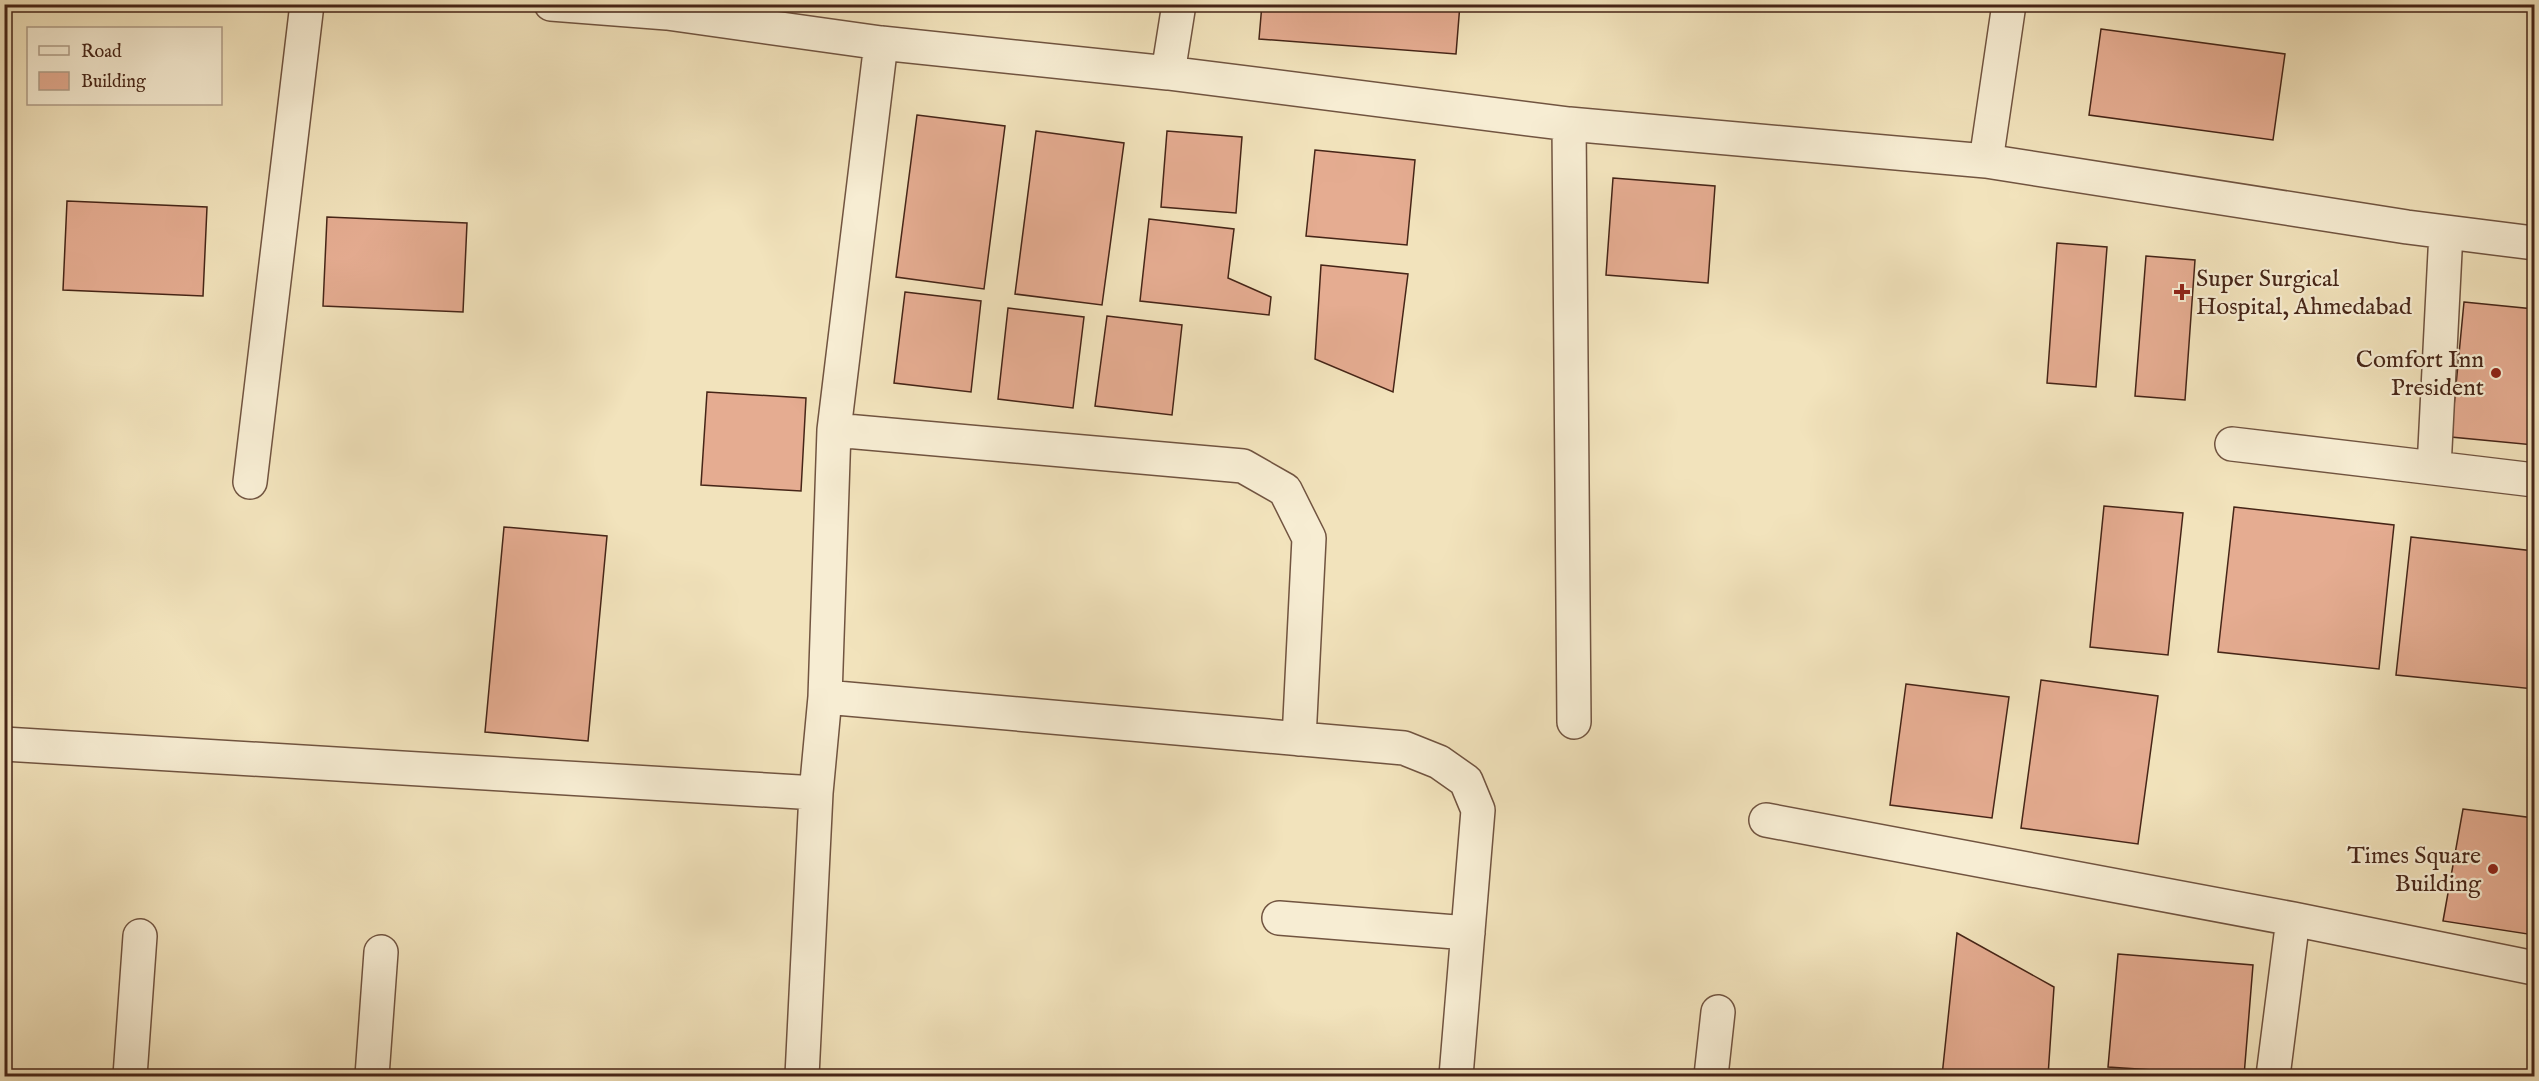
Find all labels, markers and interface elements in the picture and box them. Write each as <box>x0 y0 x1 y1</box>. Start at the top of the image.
legend <box>27 27 222 105</box>
text: Road <box>81 41 122 64</box>
text: Building <box>81 71 146 94</box>
place label: Super Surgical Hospital, Ahmedabad <box>2196 264 2412 323</box>
marker: Super Surgical Hospital, Ahmedabad <box>2173 283 2191 301</box>
place label: Comfort Inn President <box>2356 345 2484 404</box>
marker: Comfort Inn President <box>2489 366 2503 380</box>
place label: Times Square Building <box>2347 841 2482 900</box>
marker: Times Square Building <box>2486 862 2500 876</box>

